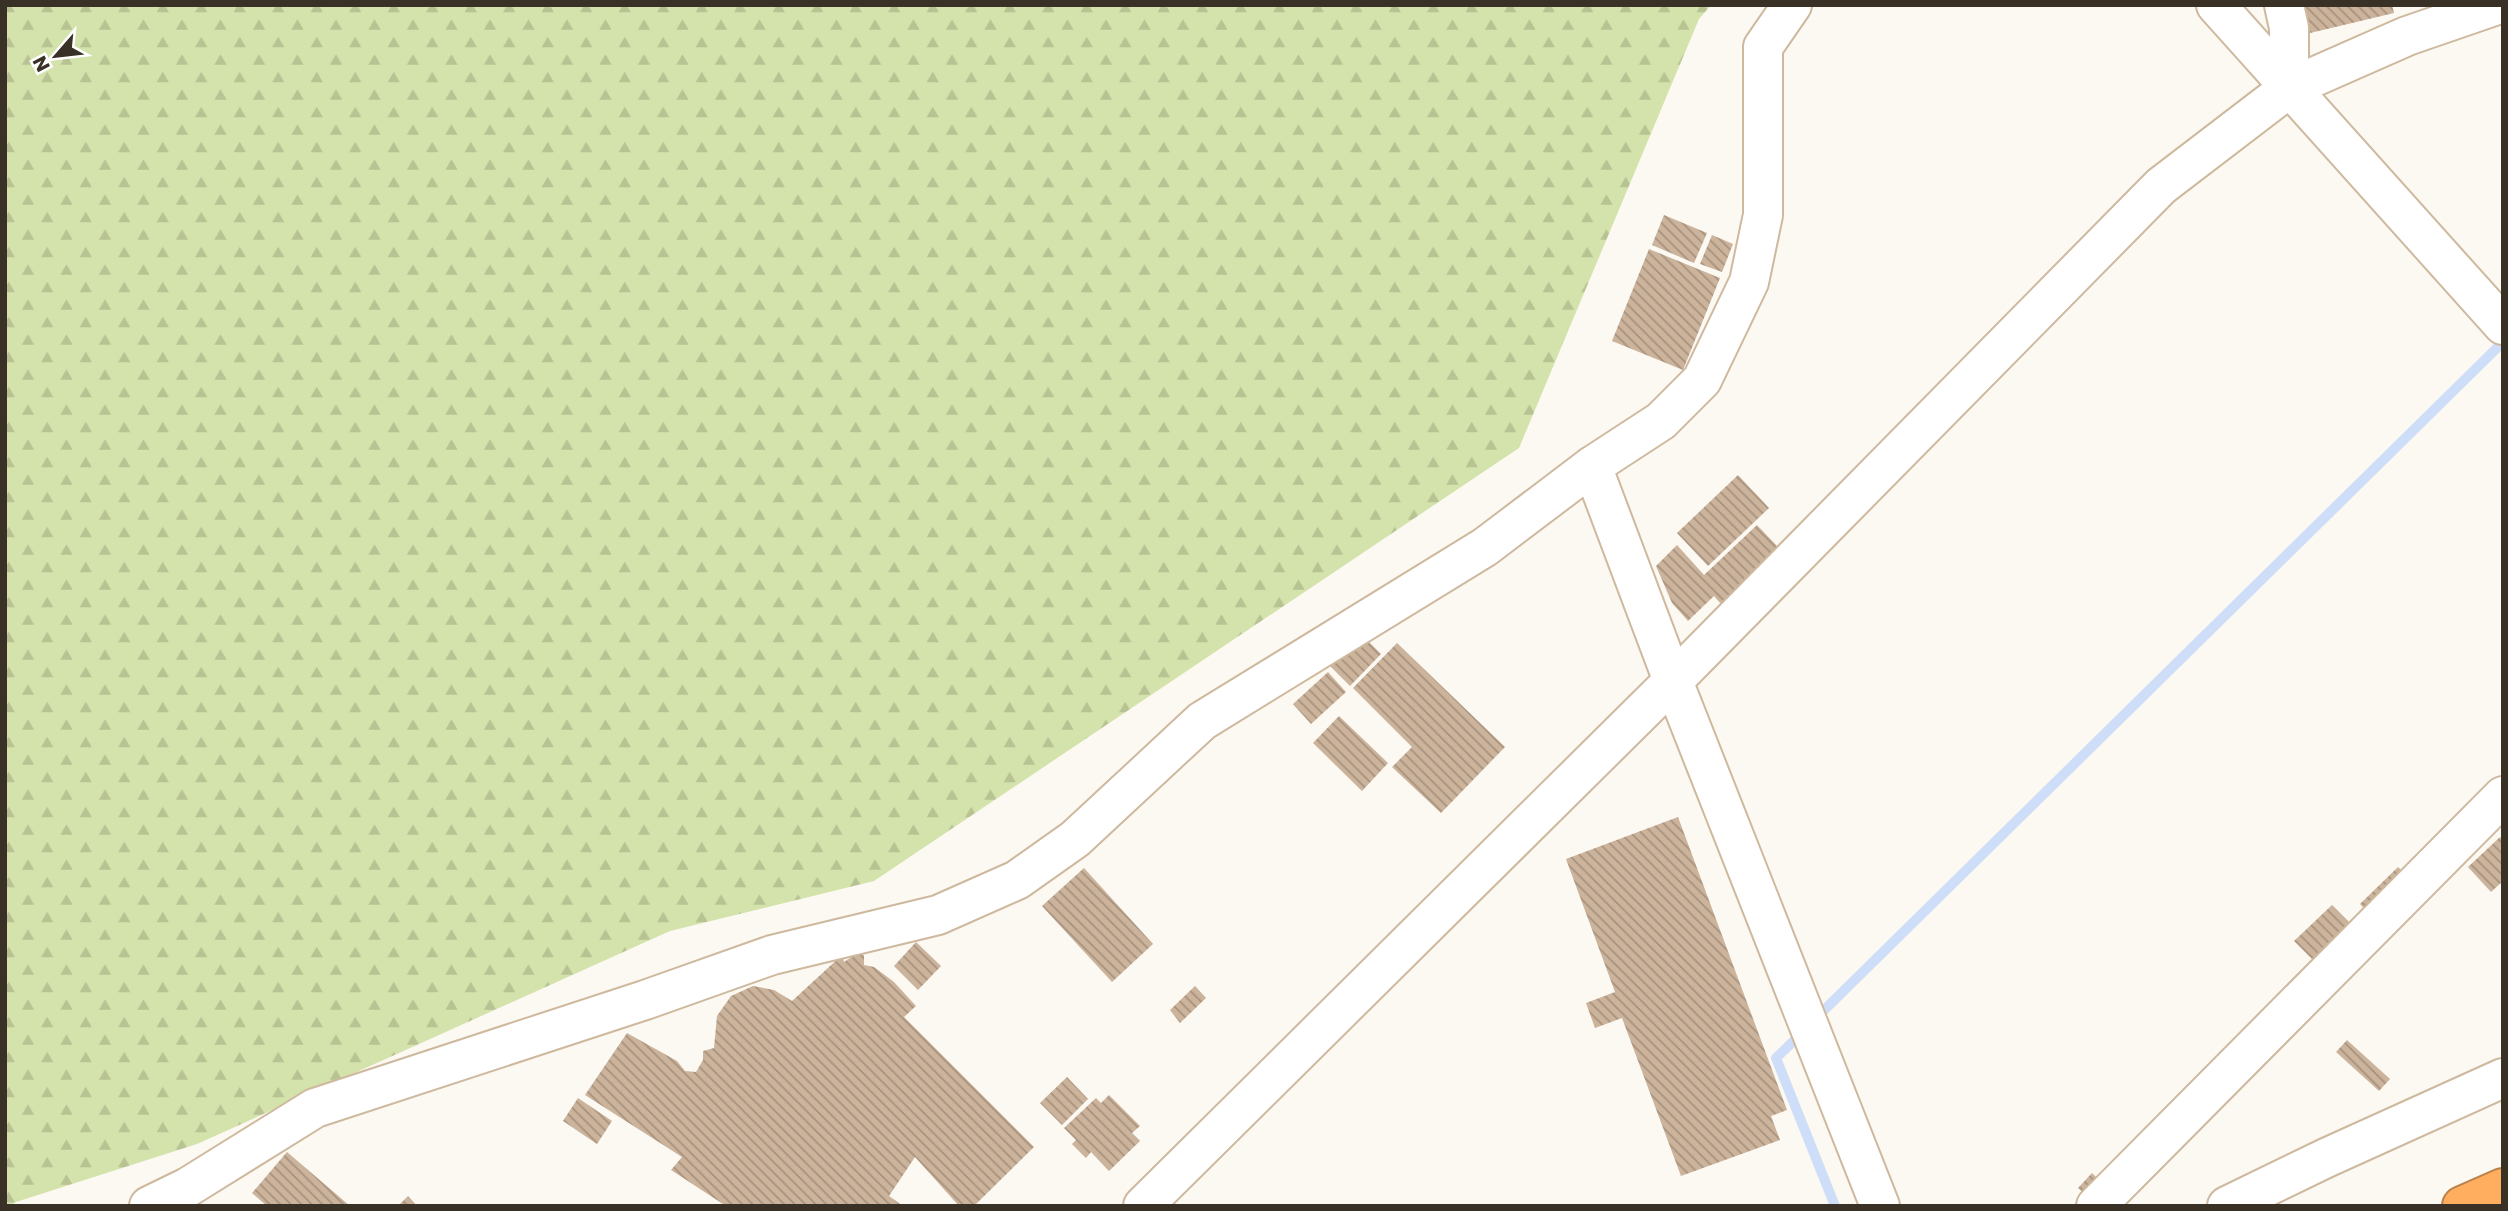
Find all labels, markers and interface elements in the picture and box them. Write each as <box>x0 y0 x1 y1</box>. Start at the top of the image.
north arrow <box>21 21 91 91</box>
text: N <box>26 51 57 76</box>

